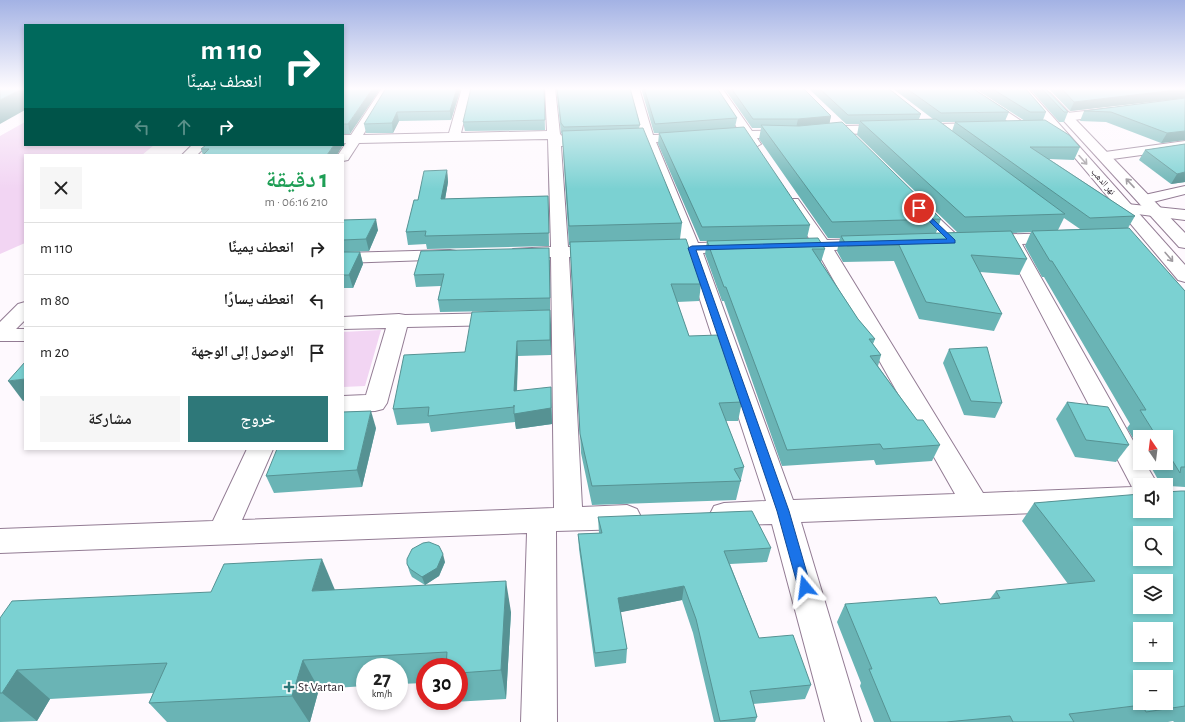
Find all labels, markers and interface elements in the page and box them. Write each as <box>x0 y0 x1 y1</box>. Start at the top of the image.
text: 110 m <box>200 37 262 65</box>
icon: right <box>276 40 328 92</box>
text: انعطف يمينًا <box>186 73 262 91</box>
icon: left <box>131 116 153 138</box>
icon: ahead <box>173 116 195 138</box>
icon: right <box>215 116 237 138</box>
one-way arrow <box>1078 155 1088 165</box>
button: close <box>40 167 82 209</box>
street label: نهر الدهب <box>1089 167 1117 197</box>
text: 1 دقيقة <box>266 168 328 192</box>
one-way arrow <box>1125 178 1135 188</box>
pin <box>902 191 936 225</box>
text: 210 m · 06:16 <box>264 196 328 209</box>
icon: arrive <box>908 197 930 219</box>
icon: right <box>306 238 328 260</box>
text: انعطف يمينًا <box>228 240 294 255</box>
text: 110 m <box>40 241 73 256</box>
one-way arrow <box>1165 252 1174 262</box>
icon: left <box>306 290 328 312</box>
text: انعطف يسارًا <box>224 292 294 307</box>
text: 80 m <box>40 293 70 308</box>
icon: arrive <box>306 342 328 364</box>
text: الوصول إلى الوجهة <box>191 344 294 359</box>
text: 20 m <box>40 345 69 360</box>
button: مشاركة <box>40 396 180 442</box>
button: خروج <box>188 396 328 442</box>
north arrow <box>1133 430 1173 470</box>
map controls <box>1133 430 1173 710</box>
button: sound <box>1133 478 1173 518</box>
button: search <box>1133 526 1173 566</box>
position arrow <box>784 566 826 608</box>
button: layers <box>1133 574 1173 614</box>
button: + <box>1133 622 1173 662</box>
speed limit sign: 30 <box>416 658 468 710</box>
text: 27 <box>373 669 391 689</box>
button: − <box>1133 670 1173 710</box>
marker: St Vartan <box>283 681 295 693</box>
place label: St Vartan <box>298 681 344 694</box>
text: km/h <box>372 689 392 699</box>

